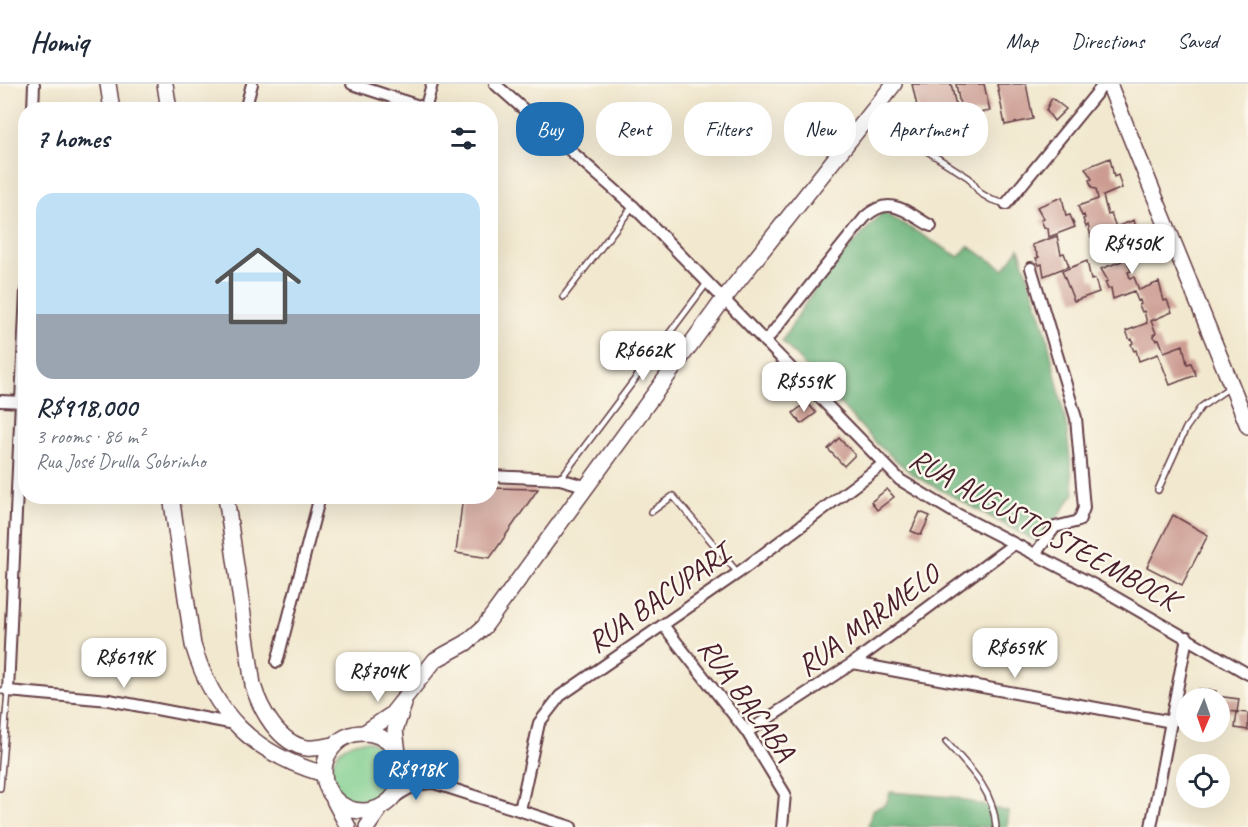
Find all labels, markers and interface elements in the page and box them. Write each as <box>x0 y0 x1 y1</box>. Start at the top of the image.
text: Homiq <box>30 24 88 59</box>
text: Map <box>1006 28 1038 54</box>
text: Directions <box>1071 28 1144 54</box>
text: Saved <box>1177 28 1218 54</box>
chip: Buy <box>516 102 584 156</box>
chip: Rent <box>596 102 672 156</box>
chip: Filters <box>684 102 772 156</box>
chip: New <box>784 102 856 156</box>
chip: Apartment <box>868 102 988 156</box>
text: 7 homes <box>36 122 109 155</box>
icon: filters <box>447 122 480 155</box>
pin: R$450K <box>1083 224 1181 275</box>
text: R$450K <box>1104 231 1160 256</box>
icon: home <box>204 232 312 340</box>
pin: R$662K <box>594 331 692 382</box>
text: R$662K <box>614 338 672 363</box>
pin: R$559K <box>755 362 853 413</box>
text: R$559K <box>776 369 832 394</box>
text: R$918,000 <box>36 391 137 424</box>
text: 3 rooms · 86 m² <box>36 424 144 449</box>
street label: RUA AUGUSTO STEEMBOCK <box>903 439 1190 622</box>
text: Rua José Drulla Sobrinho <box>36 449 205 474</box>
street label: RUA BACUPARI <box>579 532 742 661</box>
street label: RUA MARMELO <box>789 554 949 684</box>
pin: R$659K <box>966 628 1064 679</box>
street label: RUA BACABA <box>690 630 805 768</box>
text: R$659K <box>987 635 1043 660</box>
pin: R$619K <box>75 638 173 689</box>
text: R$619K <box>95 645 153 670</box>
pin: R$704K <box>329 652 427 703</box>
text: R$704K <box>350 659 406 684</box>
north arrow <box>1176 688 1230 742</box>
map controls <box>1176 688 1230 808</box>
pin: R$918K <box>367 750 465 801</box>
button: locate <box>1176 754 1230 808</box>
text: R$918K <box>388 757 444 782</box>

